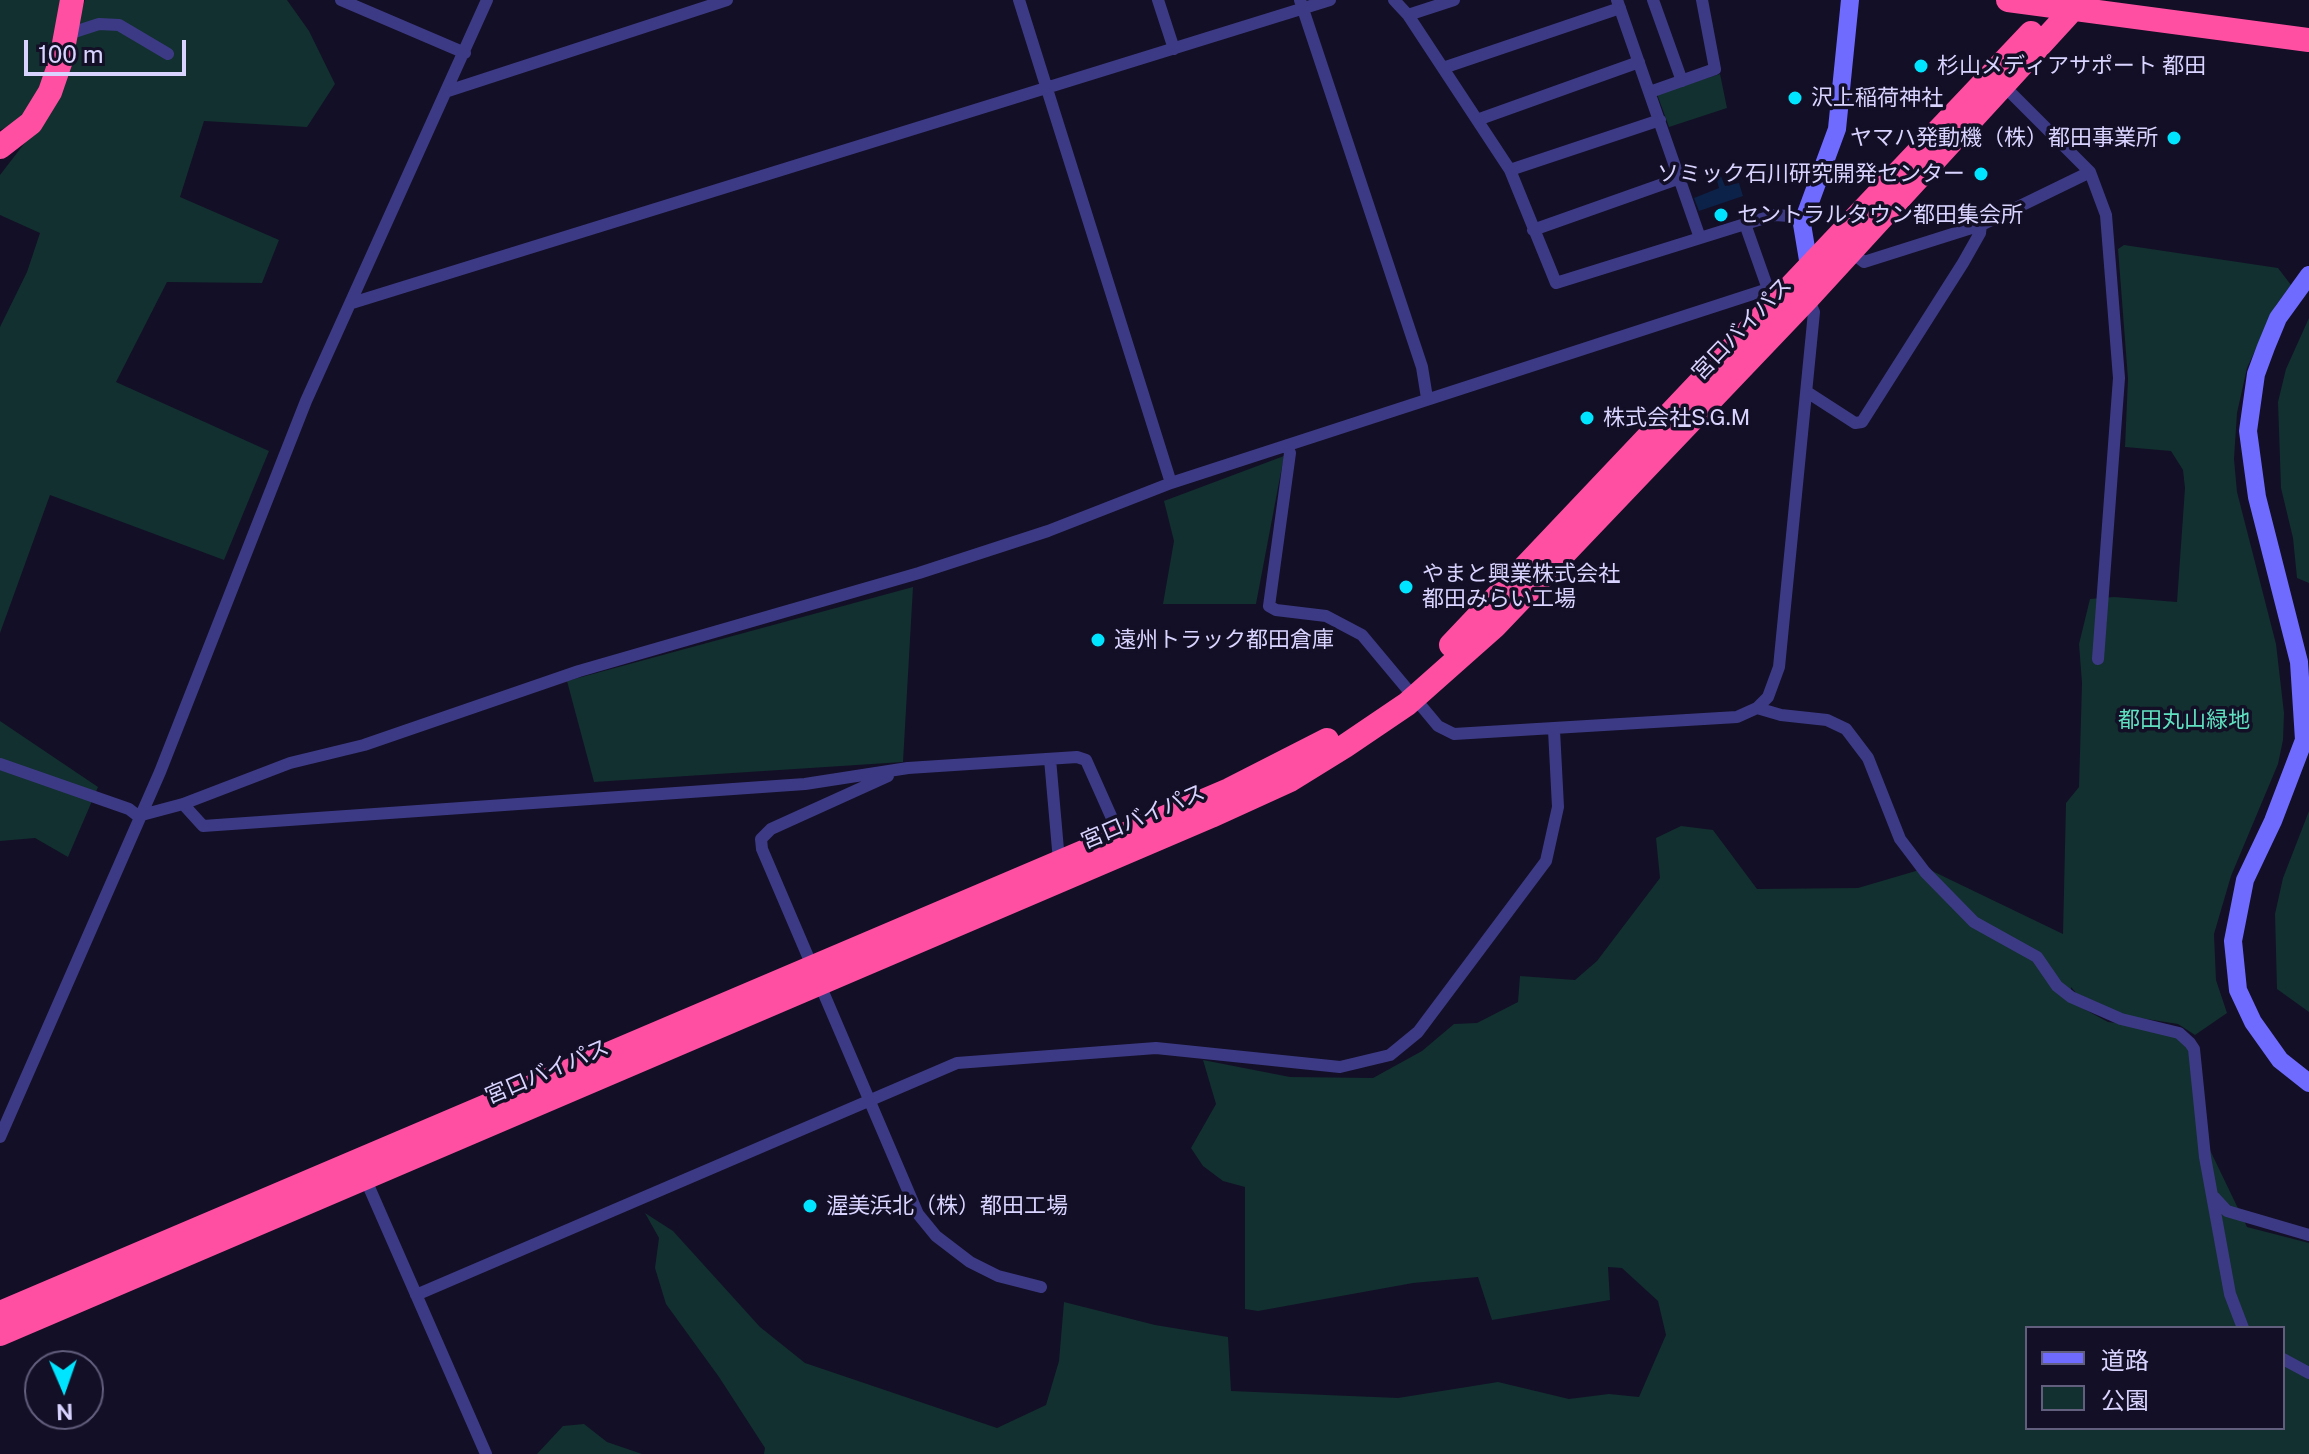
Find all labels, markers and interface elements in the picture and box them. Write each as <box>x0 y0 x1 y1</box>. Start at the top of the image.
scale bar <box>28 24 190 74</box>
text: 100 m <box>38 40 104 68</box>
place label: 杉山メディアサポート 都田 <box>1937 53 2206 79</box>
marker: 杉山メディアサポート 都田 <box>1912 57 1930 75</box>
place label: 沢上稲荷神社 <box>1811 85 1943 111</box>
marker: 沢上稲荷神社 <box>1786 89 1804 107</box>
place label: ヤマハ発動機（株）都田事業所 <box>1850 125 2158 151</box>
marker: ヤマハ発動機（株）都田事業所 <box>2165 129 2183 147</box>
place label: ソミック石川研究開発センター <box>1657 161 1965 187</box>
marker: ソミック石川研究開発センター <box>1972 165 1990 183</box>
place label: セントラルタウン都田集会所 <box>1737 202 2023 228</box>
marker: セントラルタウン都田集会所 <box>1712 206 1730 224</box>
street label: 宮口バイパス <box>1687 272 1797 386</box>
place label: 株式会社S.G.M <box>1603 405 1750 431</box>
marker: 株式会社S.G.M <box>1578 409 1596 427</box>
place label: やまと興業株式会社 都田みらい工場 <box>1422 561 1620 612</box>
marker: やまと興業株式会社 都田みらい工場 <box>1397 578 1415 596</box>
place label: 遠州トラック都田倉庫 <box>1114 627 1334 653</box>
marker: 遠州トラック都田倉庫 <box>1089 631 1107 649</box>
park label: 都田丸山緑地 <box>2118 707 2250 733</box>
street label: 宮口バイパス <box>1077 779 1209 855</box>
street label: 宮口バイパス <box>481 1034 613 1110</box>
place label: 渥美浜北（株）都田工場 <box>826 1193 1068 1219</box>
marker: 渥美浜北（株）都田工場 <box>801 1197 819 1215</box>
legend <box>2025 1326 2285 1430</box>
text: 道路 <box>2101 1346 2149 1374</box>
north arrow <box>24 1350 104 1430</box>
text: 公園 <box>2101 1386 2149 1414</box>
text: N <box>56 1399 74 1425</box>

